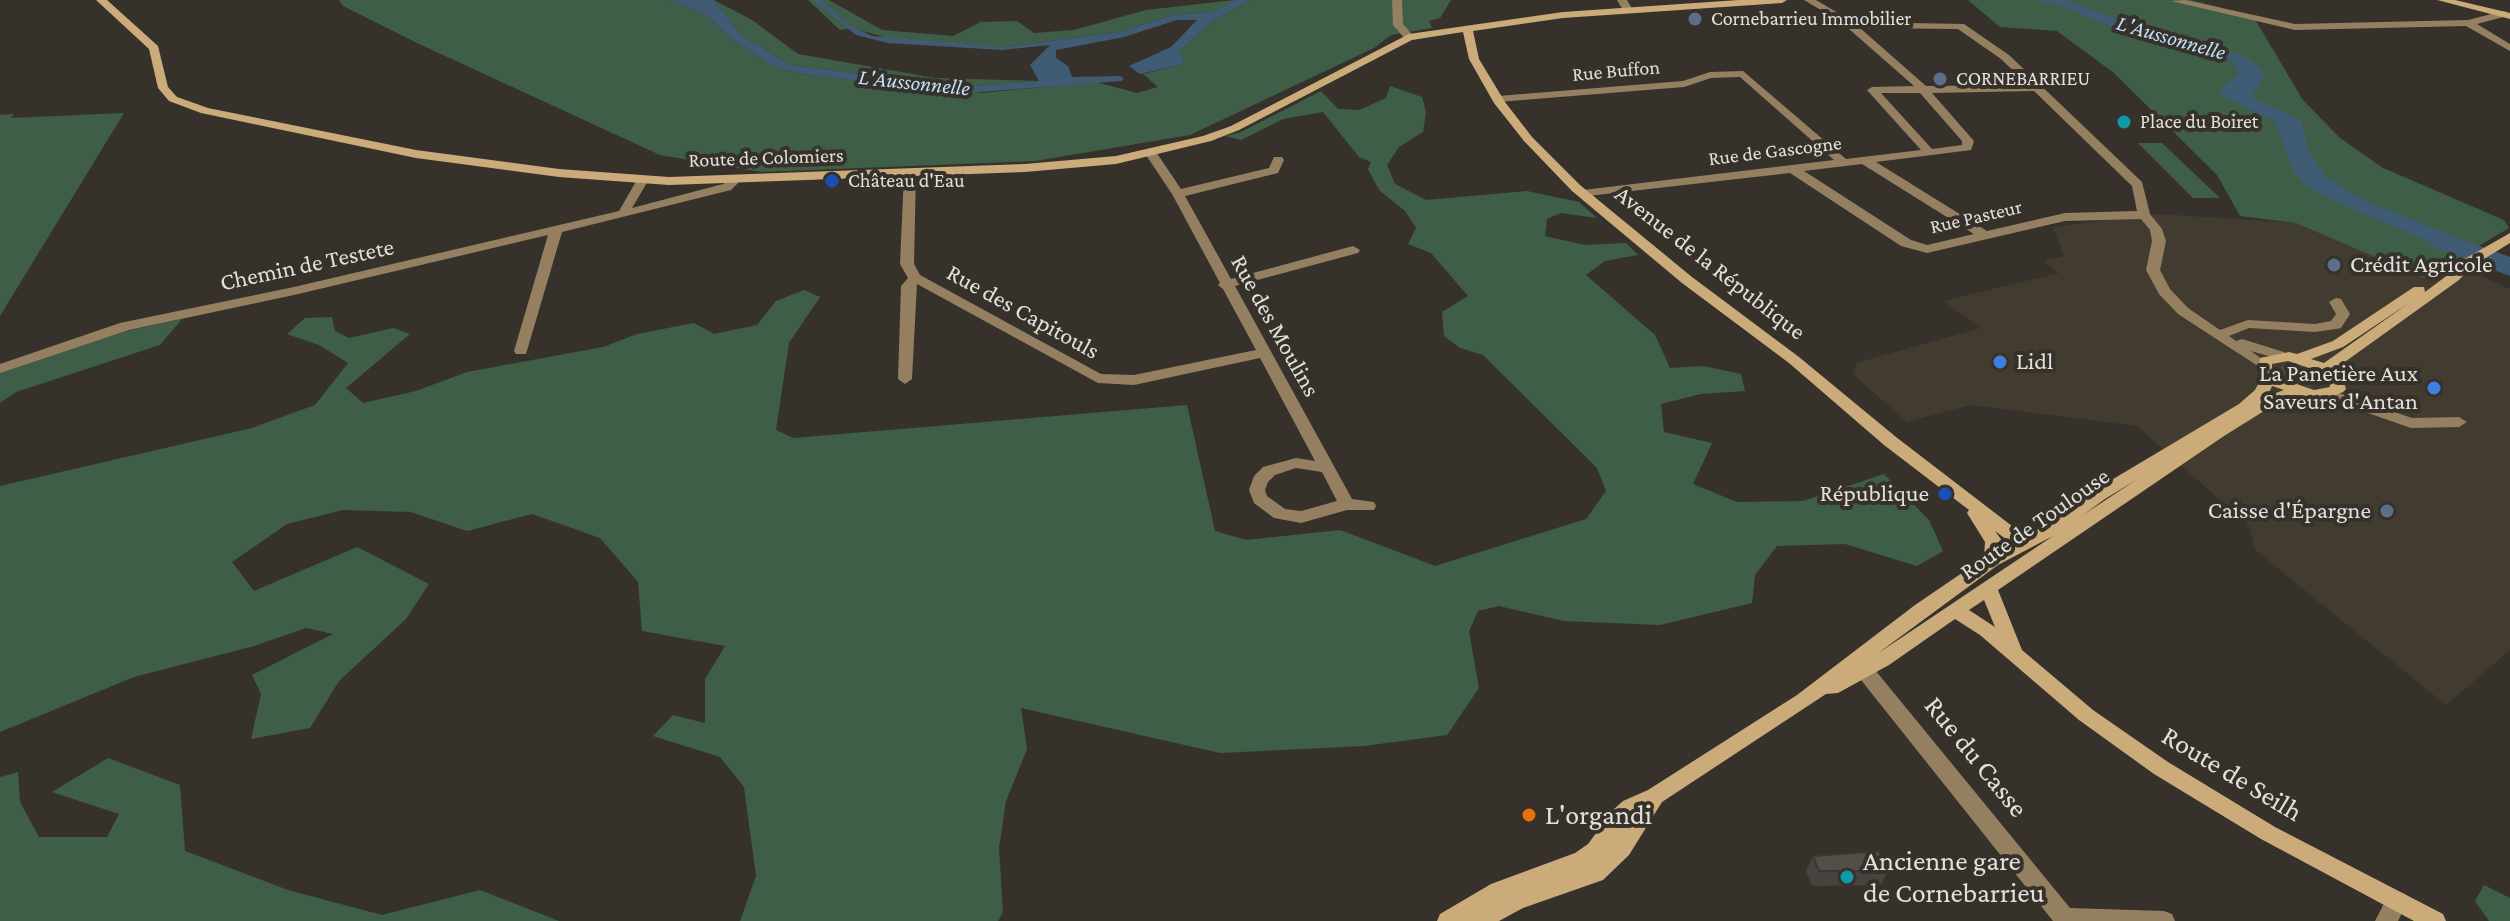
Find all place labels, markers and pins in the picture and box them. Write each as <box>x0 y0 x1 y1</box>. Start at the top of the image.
place label: Cornebarrieu Immobilier <box>1711 7 1911 31</box>
marker: Cornebarrieu Immobilier <box>1686 10 1704 28</box>
place label: CORNEBARRIEU <box>1956 67 2090 91</box>
marker: CORNEBARRIEU <box>1931 70 1949 88</box>
place label: Place du Boiret <box>2140 110 2258 134</box>
marker: Place du Boiret <box>2115 113 2133 131</box>
place label: Château d'Eau <box>848 169 965 193</box>
marker: Château d'Eau <box>823 172 841 190</box>
place label: Crédit Agricole <box>2350 251 2493 279</box>
marker: Crédit Agricole <box>2325 256 2343 274</box>
place label: Lidl <box>2016 348 2053 376</box>
marker: Lidl <box>1991 353 2009 371</box>
place label: La Panetière Aux Saveurs d'Antan <box>2259 360 2418 416</box>
marker: La Panetière Aux Saveurs d'Antan <box>2425 379 2443 397</box>
place label: République <box>1820 480 1929 508</box>
marker: République <box>1936 485 1954 503</box>
place label: Caisse d'Épargne <box>2208 497 2371 525</box>
marker: Caisse d'Épargne <box>2378 502 2396 520</box>
place label: L'organdi <box>1545 798 1652 832</box>
marker: L'organdi <box>1520 806 1538 824</box>
place label: Ancienne gare de Cornebarrieu <box>1863 844 2044 910</box>
marker: Ancienne gare de Cornebarrieu <box>1838 868 1856 886</box>

